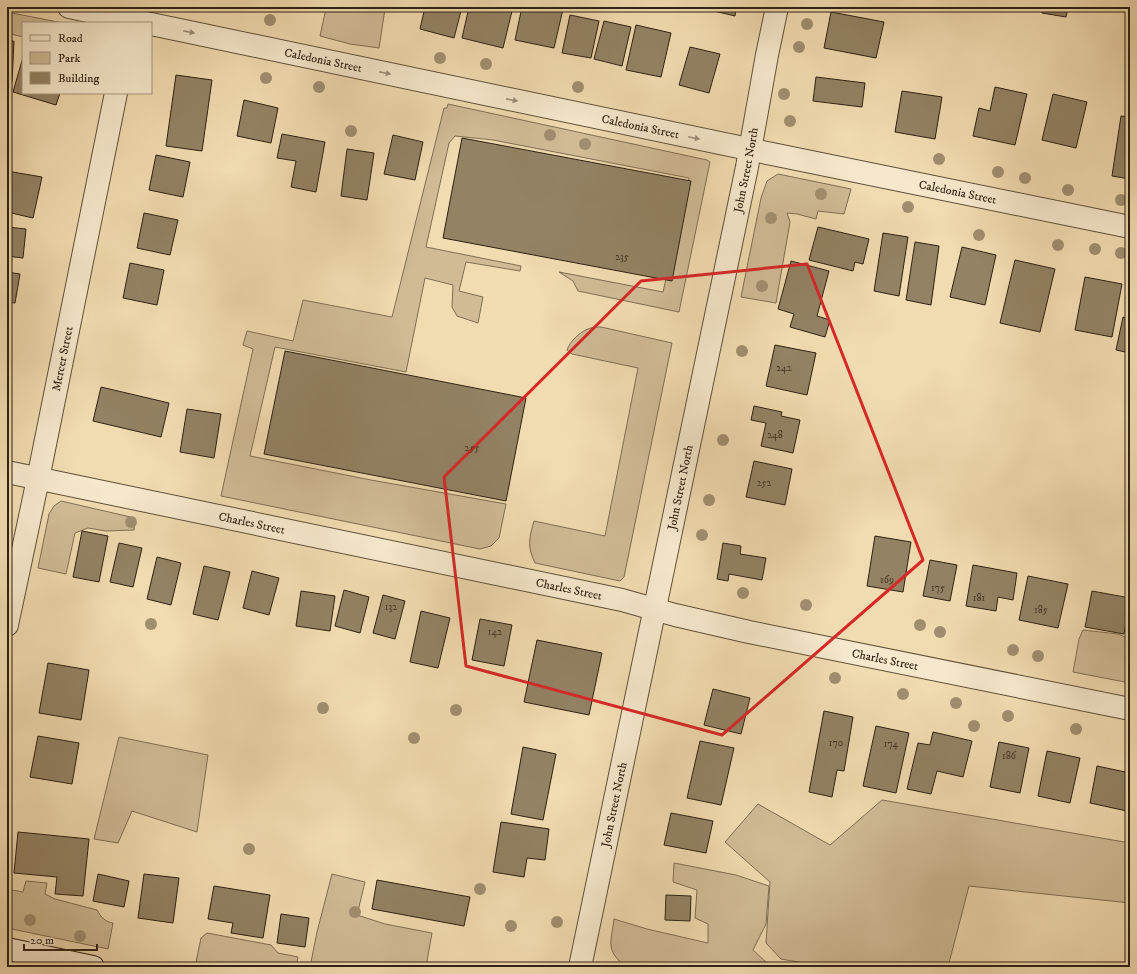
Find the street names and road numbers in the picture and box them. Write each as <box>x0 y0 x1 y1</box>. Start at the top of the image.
street label: Caledonia Street <box>283 45 364 76</box>
street label: Caledonia Street <box>600 111 681 142</box>
street label: John Street North <box>730 126 762 215</box>
street label: Caledonia Street <box>918 177 998 207</box>
street label: Mercer Street <box>48 325 76 392</box>
street label: John Street North <box>664 443 696 532</box>
street label: Charles Street <box>217 509 286 537</box>
street label: Charles Street <box>534 575 604 603</box>
street label: Charles Street <box>851 645 920 674</box>
street label: John Street North <box>598 760 630 849</box>

